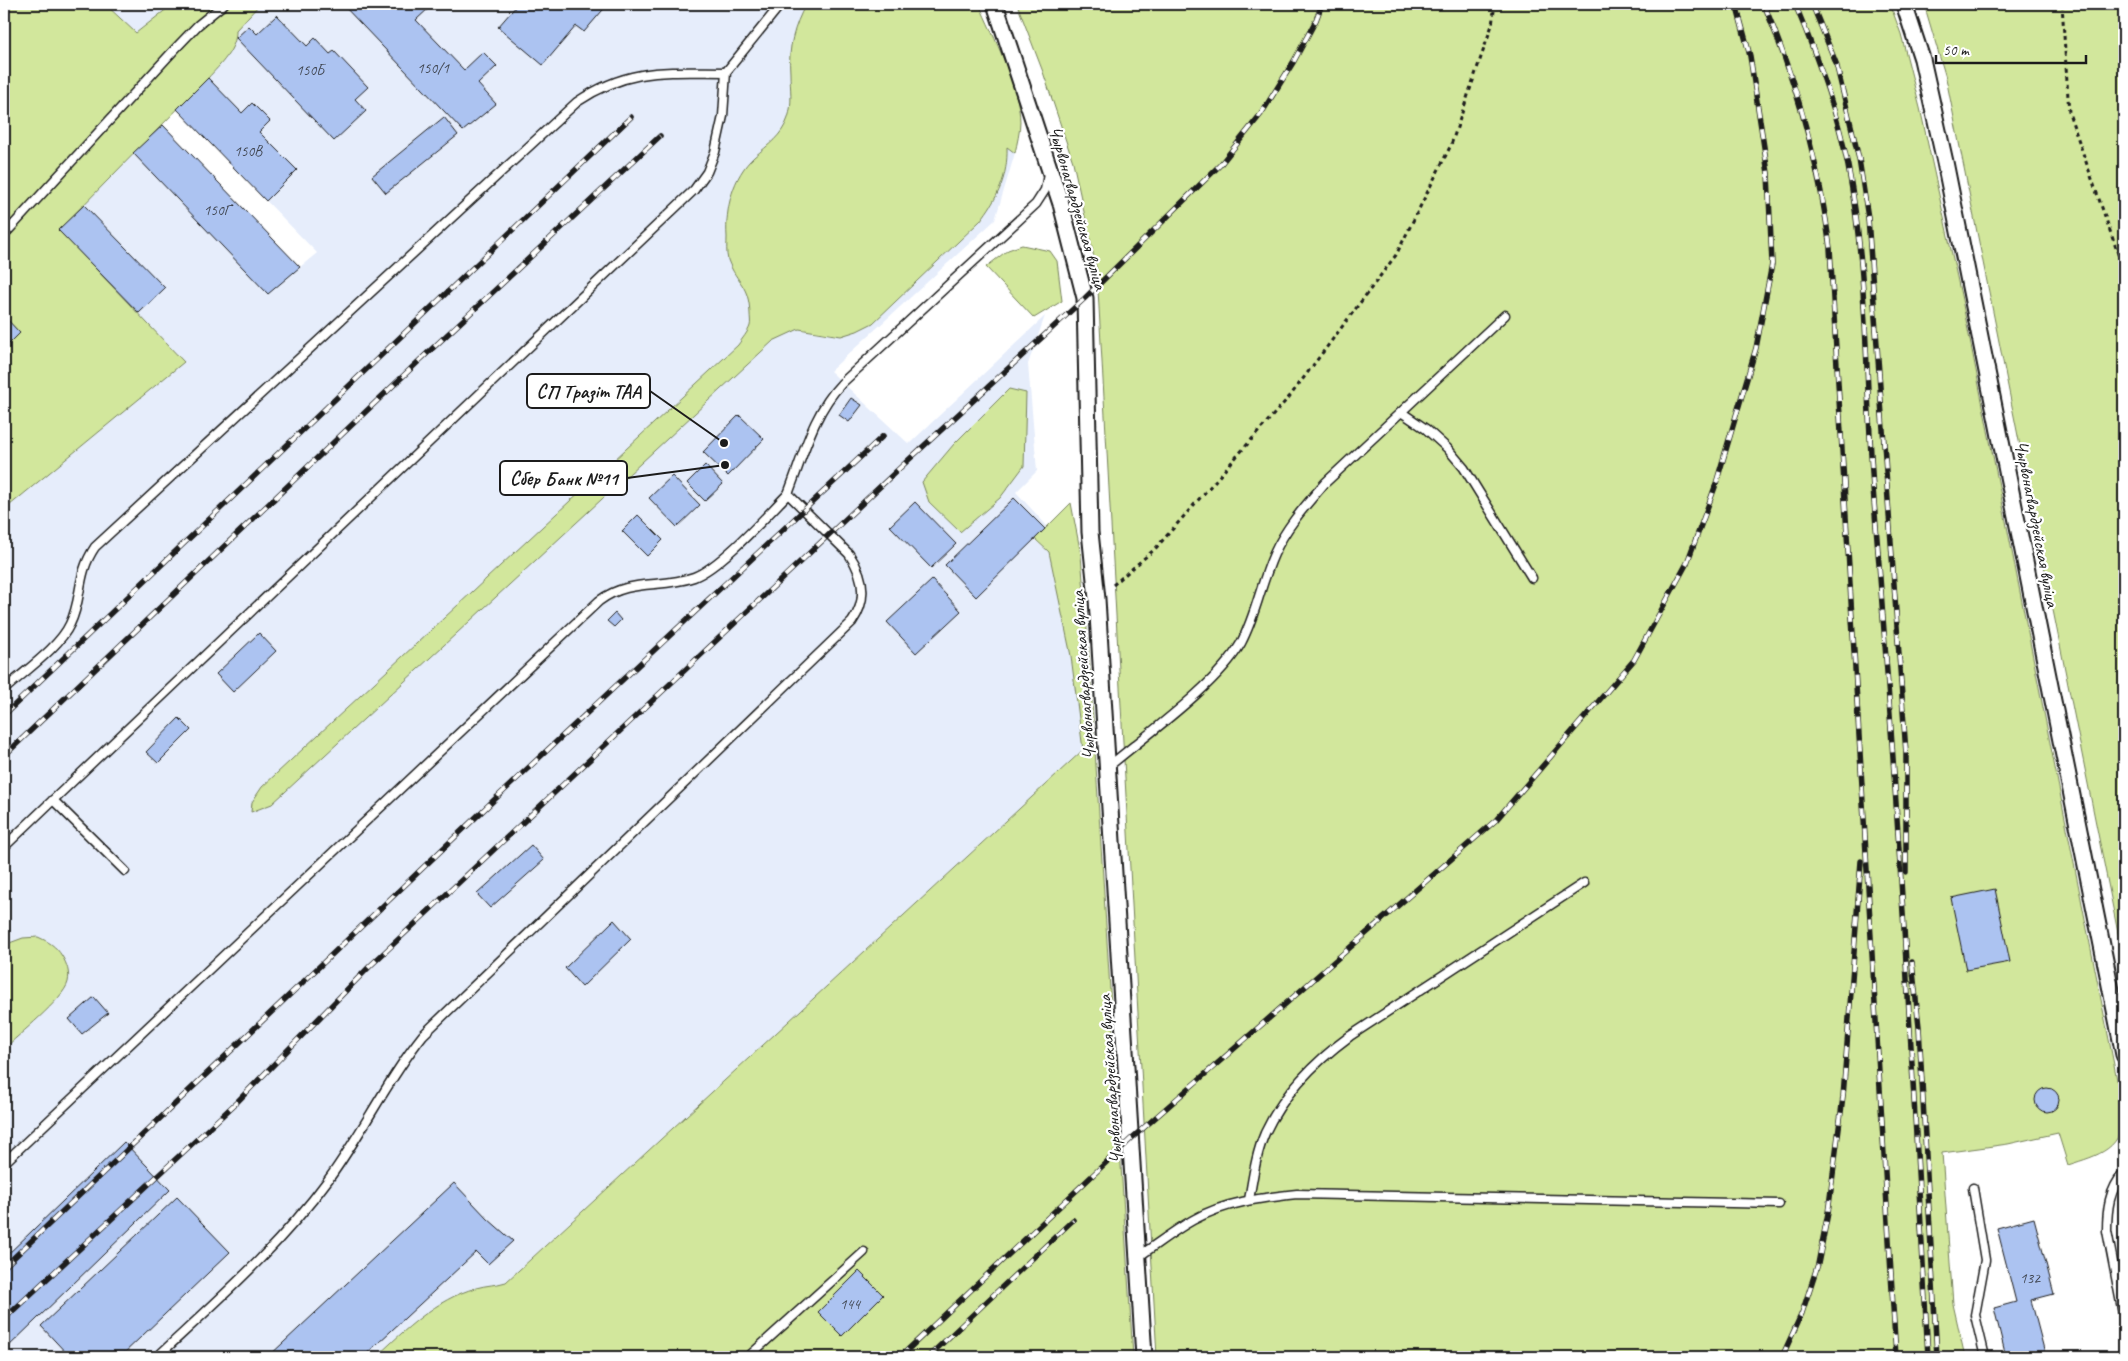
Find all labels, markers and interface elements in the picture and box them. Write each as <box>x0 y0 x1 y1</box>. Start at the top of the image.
scale bar <box>1936 32 2086 64</box>
text: 50 m <box>1943 41 1970 60</box>
house number: 150/1 <box>417 59 450 78</box>
house number: 150Б <box>296 61 326 80</box>
street label: Чырвонагвардзейская вуліца <box>1043 124 1112 294</box>
house number: 150В <box>234 142 263 161</box>
house number: 150Г <box>203 201 234 220</box>
callout: СП Тразіт ТАА <box>527 374 650 408</box>
text: СП Тразіт ТАА <box>537 380 642 404</box>
street label: Чырвонагвардзейская вуліца <box>2009 439 2064 610</box>
callout: Сбер Банк №11 <box>500 461 627 495</box>
text: Сбер Банк №11 <box>510 467 620 491</box>
street label: Чырвонагвардзейская вуліца <box>1066 589 1101 760</box>
street label: Чырвонагвардзейская вуліца <box>1093 993 1128 1164</box>
house number: 132 <box>2020 1269 2041 1288</box>
house number: 144 <box>840 1295 861 1314</box>

